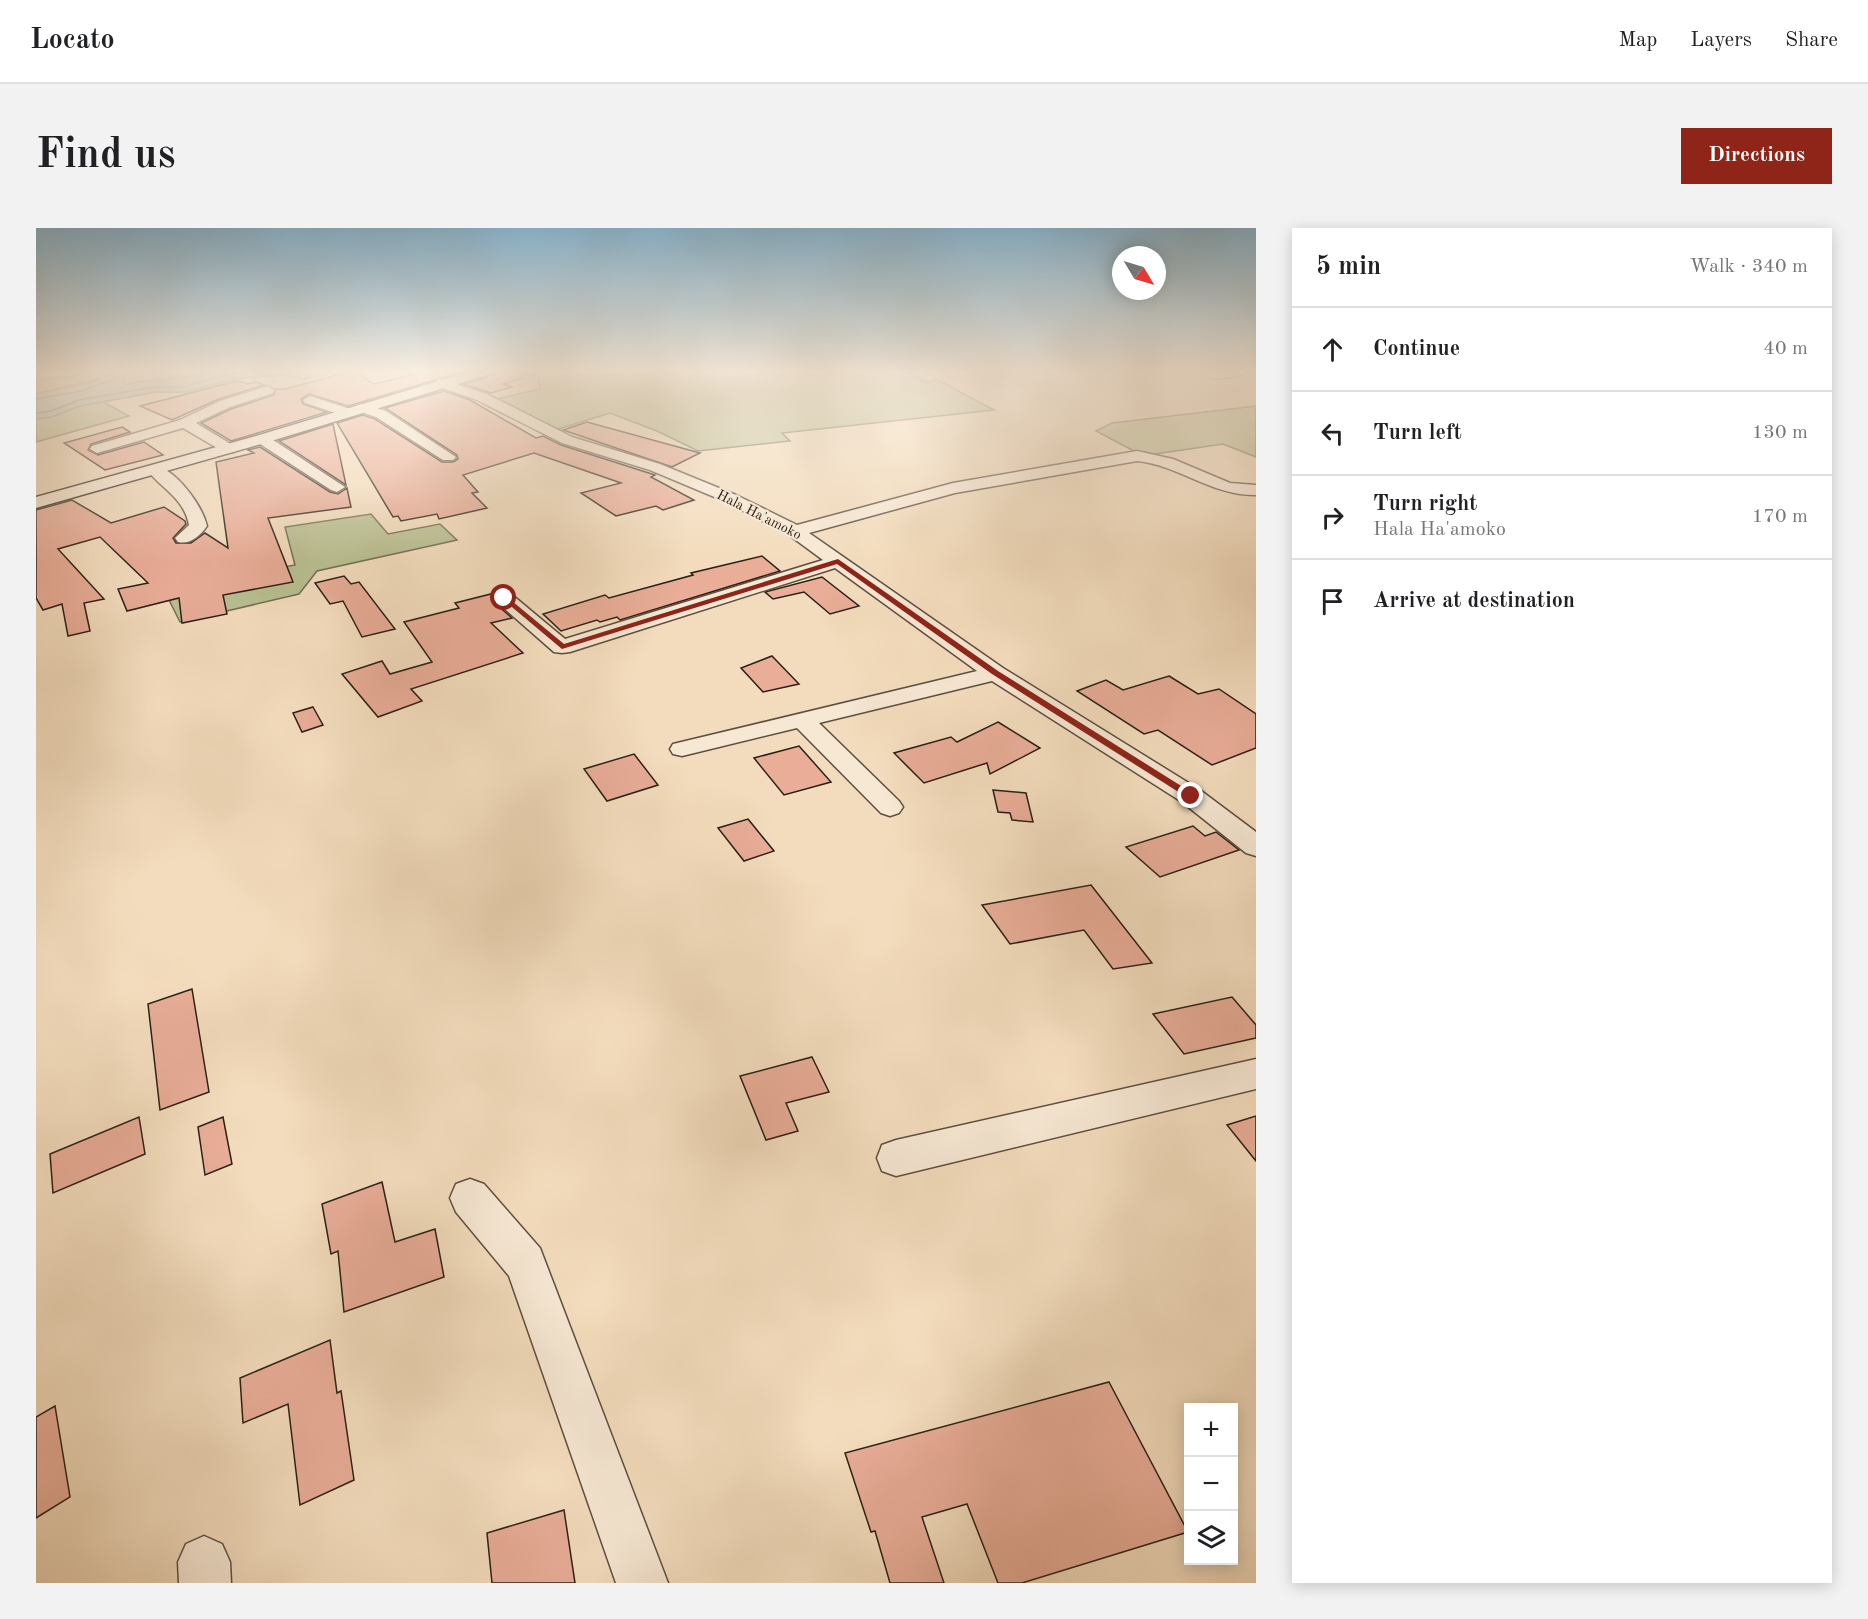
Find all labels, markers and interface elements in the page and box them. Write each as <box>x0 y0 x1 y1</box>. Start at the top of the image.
text: Locato <box>30 27 115 55</box>
text: Map <box>1618 30 1657 51</box>
text: Layers <box>1690 30 1752 51</box>
text: Share <box>1785 30 1838 51</box>
button: Directions <box>1681 128 1832 184</box>
text: Find us <box>36 135 175 177</box>
north arrow <box>1112 246 1166 300</box>
text: 5 min <box>1316 254 1381 280</box>
text: Walk · 340 m <box>1689 257 1808 277</box>
icon: ahead <box>1316 333 1349 366</box>
text: Continue <box>1373 338 1460 360</box>
text: 40 m <box>1763 339 1808 359</box>
icon: left <box>1316 417 1349 450</box>
text: Turn left <box>1373 422 1462 444</box>
text: 130 m <box>1752 423 1808 443</box>
street label: Hala Ha'amoko <box>714 488 804 542</box>
text: Turn right <box>1373 493 1477 515</box>
icon: right <box>1316 501 1349 534</box>
text: 170 m <box>1752 507 1808 527</box>
text: Hala Ha'amoko <box>1373 520 1506 540</box>
route start <box>490 584 516 610</box>
icon: arrive <box>1316 585 1349 618</box>
text: Arrive at destination <box>1373 590 1575 612</box>
route end <box>1177 782 1203 808</box>
map controls <box>1184 1403 1238 1565</box>
button: + <box>1184 1403 1238 1457</box>
button: − <box>1184 1457 1238 1511</box>
button: layers <box>1184 1511 1238 1565</box>

